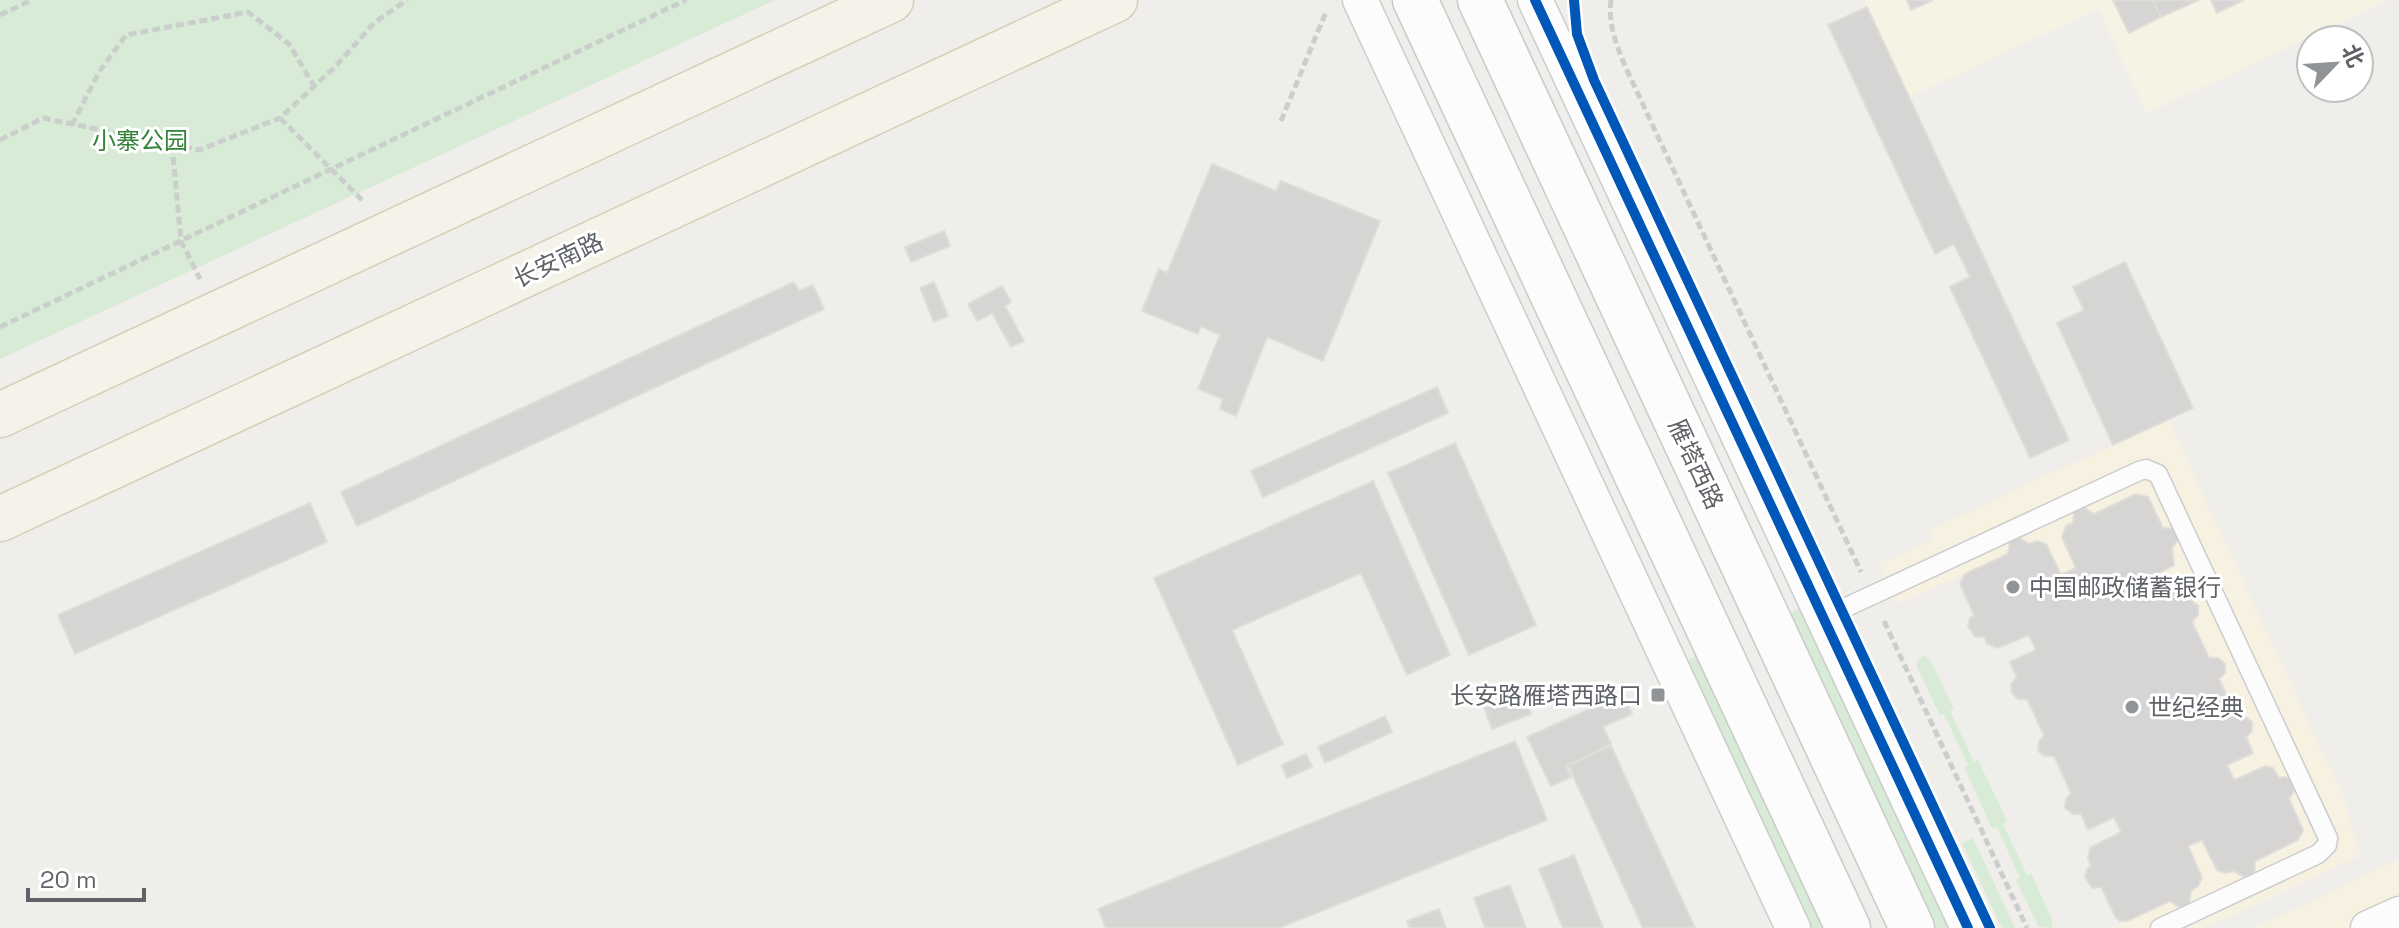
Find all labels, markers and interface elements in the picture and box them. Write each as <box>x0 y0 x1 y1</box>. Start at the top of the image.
north arrow <box>2295 24 2375 104</box>
text: 北 <box>2336 40 2370 71</box>
park label: 小寨公园 <box>92 125 188 156</box>
street label: 长安南路 <box>508 226 608 294</box>
street label: 雁塔西路 <box>1662 414 1730 514</box>
place label: 中国邮政储蓄银行 <box>2029 572 2221 603</box>
marker: 中国邮政储蓄银行 <box>2004 578 2022 596</box>
place label: 长安路雁塔西路口 <box>1450 680 1642 711</box>
marker: 长安路雁塔西路口 <box>1649 686 1667 704</box>
place label: 世纪经典 <box>2148 692 2244 723</box>
marker: 世纪经典 <box>2123 698 2141 716</box>
scale bar <box>28 852 144 902</box>
text: 20 m <box>40 864 97 895</box>

